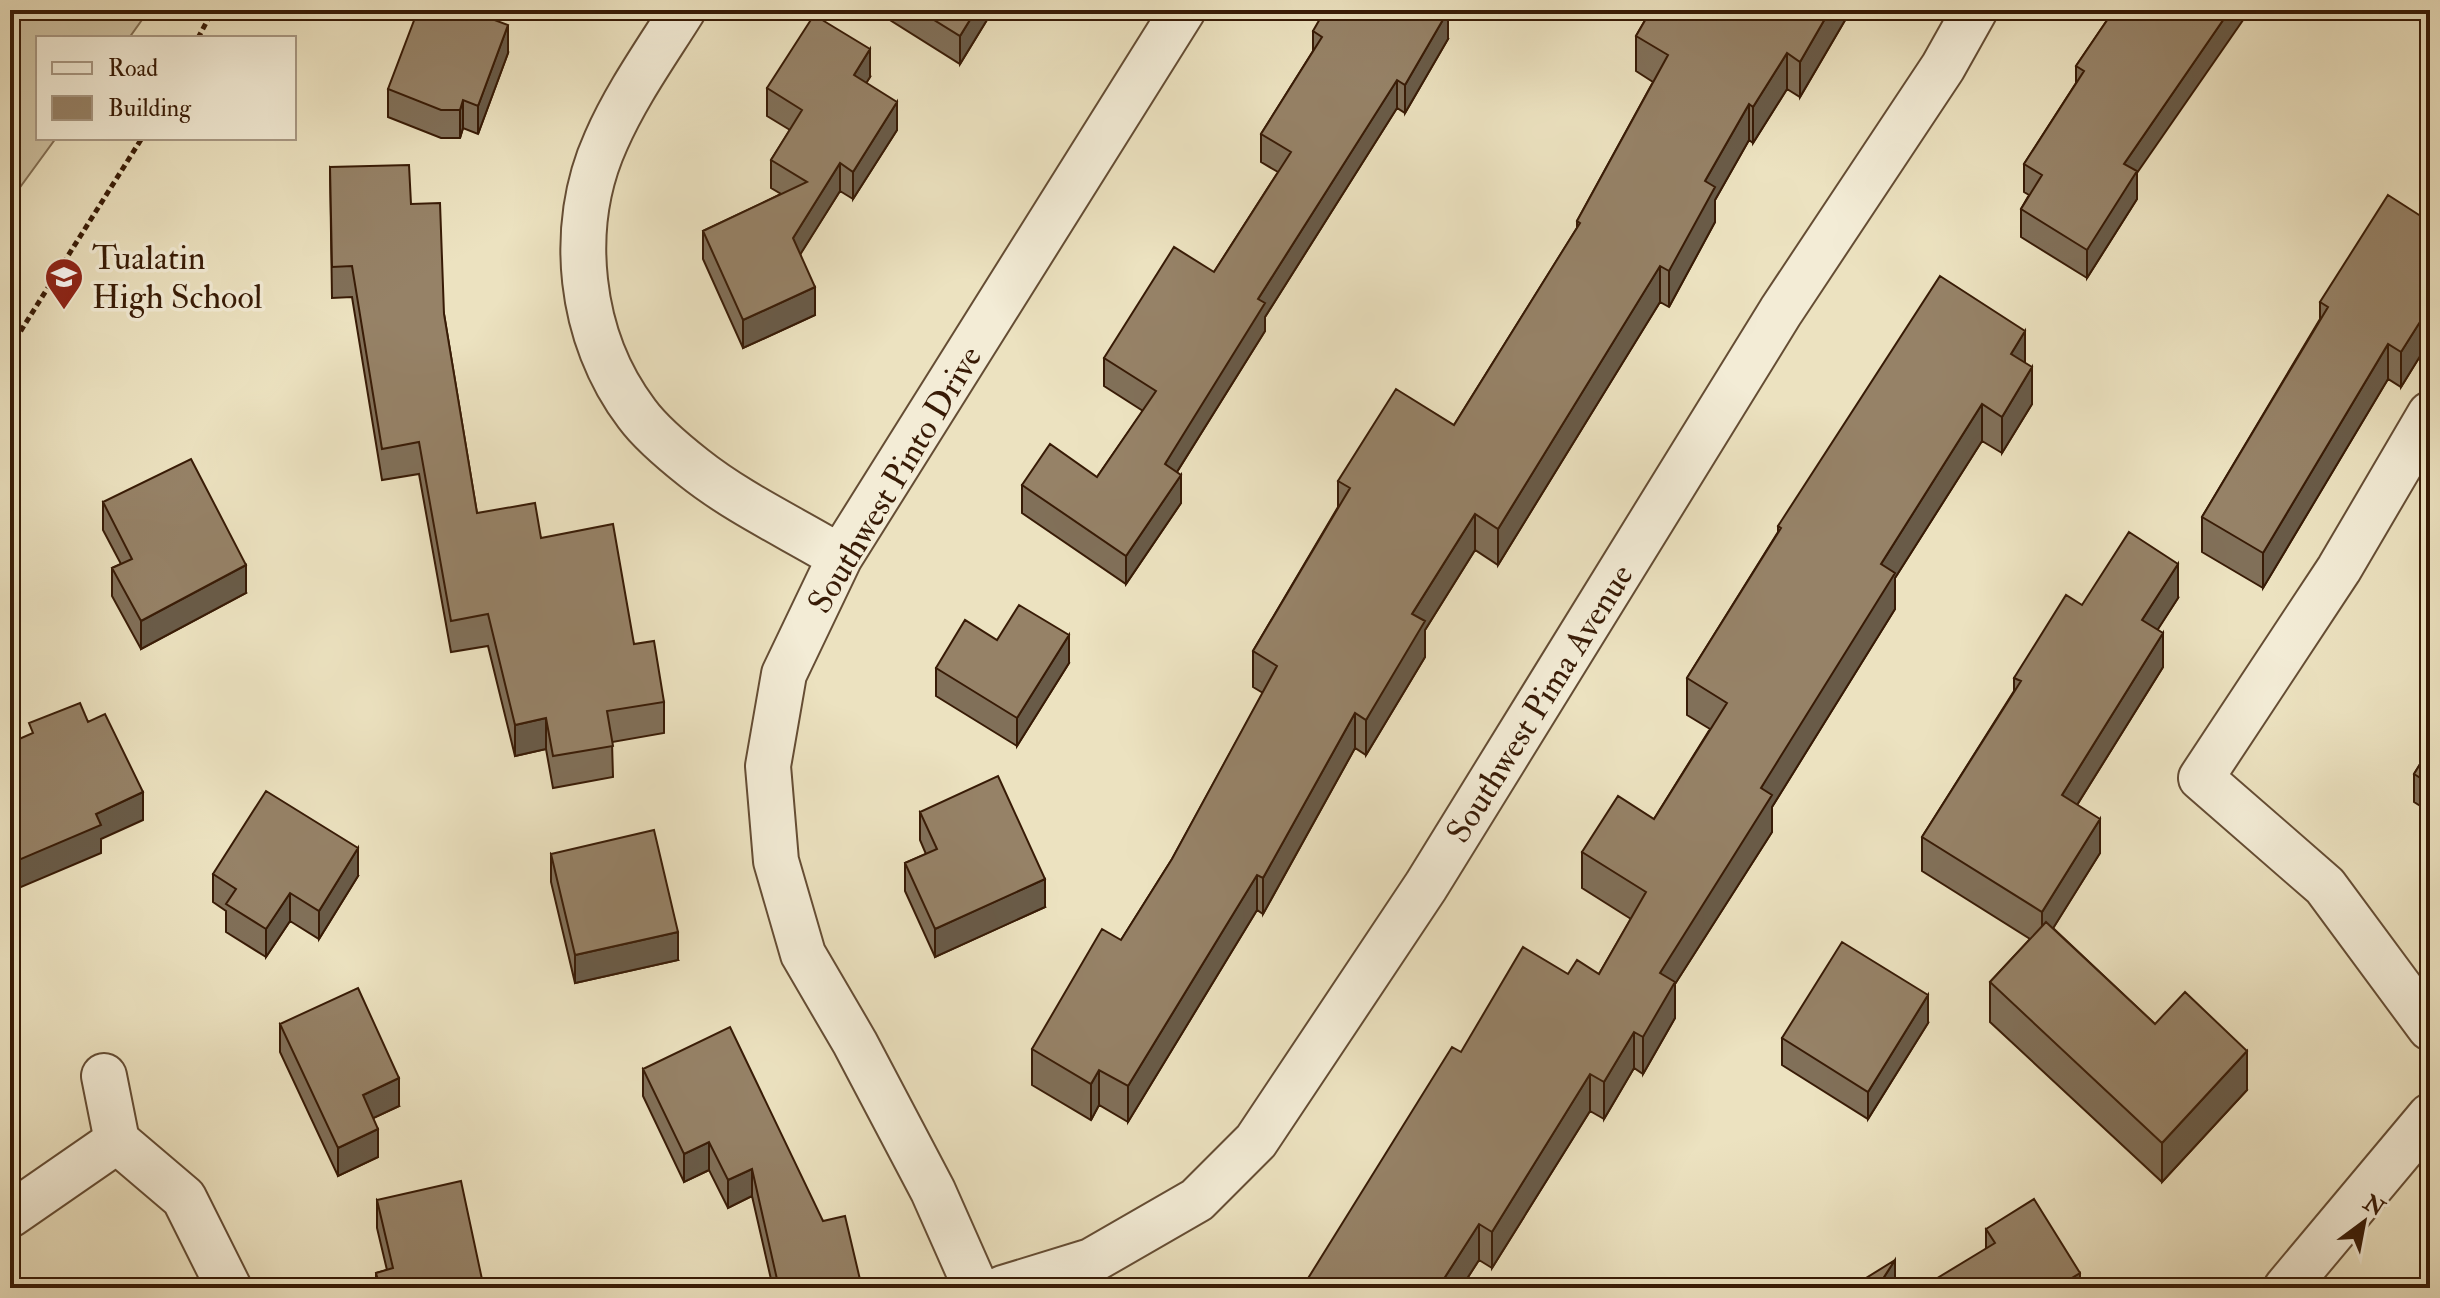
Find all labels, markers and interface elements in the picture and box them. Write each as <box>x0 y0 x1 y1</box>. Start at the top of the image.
legend <box>36 36 296 140</box>
text: Road <box>108 53 158 84</box>
text: Building <box>108 93 192 124</box>
place label: Tualatin High School <box>92 237 263 319</box>
school or university icon: Tualatin High School <box>43 256 85 311</box>
street label: Southwest Pinto Drive <box>798 338 992 621</box>
street label: Southwest Pima Avenue <box>1437 556 1643 851</box>
north arrow <box>2324 1182 2404 1262</box>
text: N <box>2357 1188 2390 1223</box>

